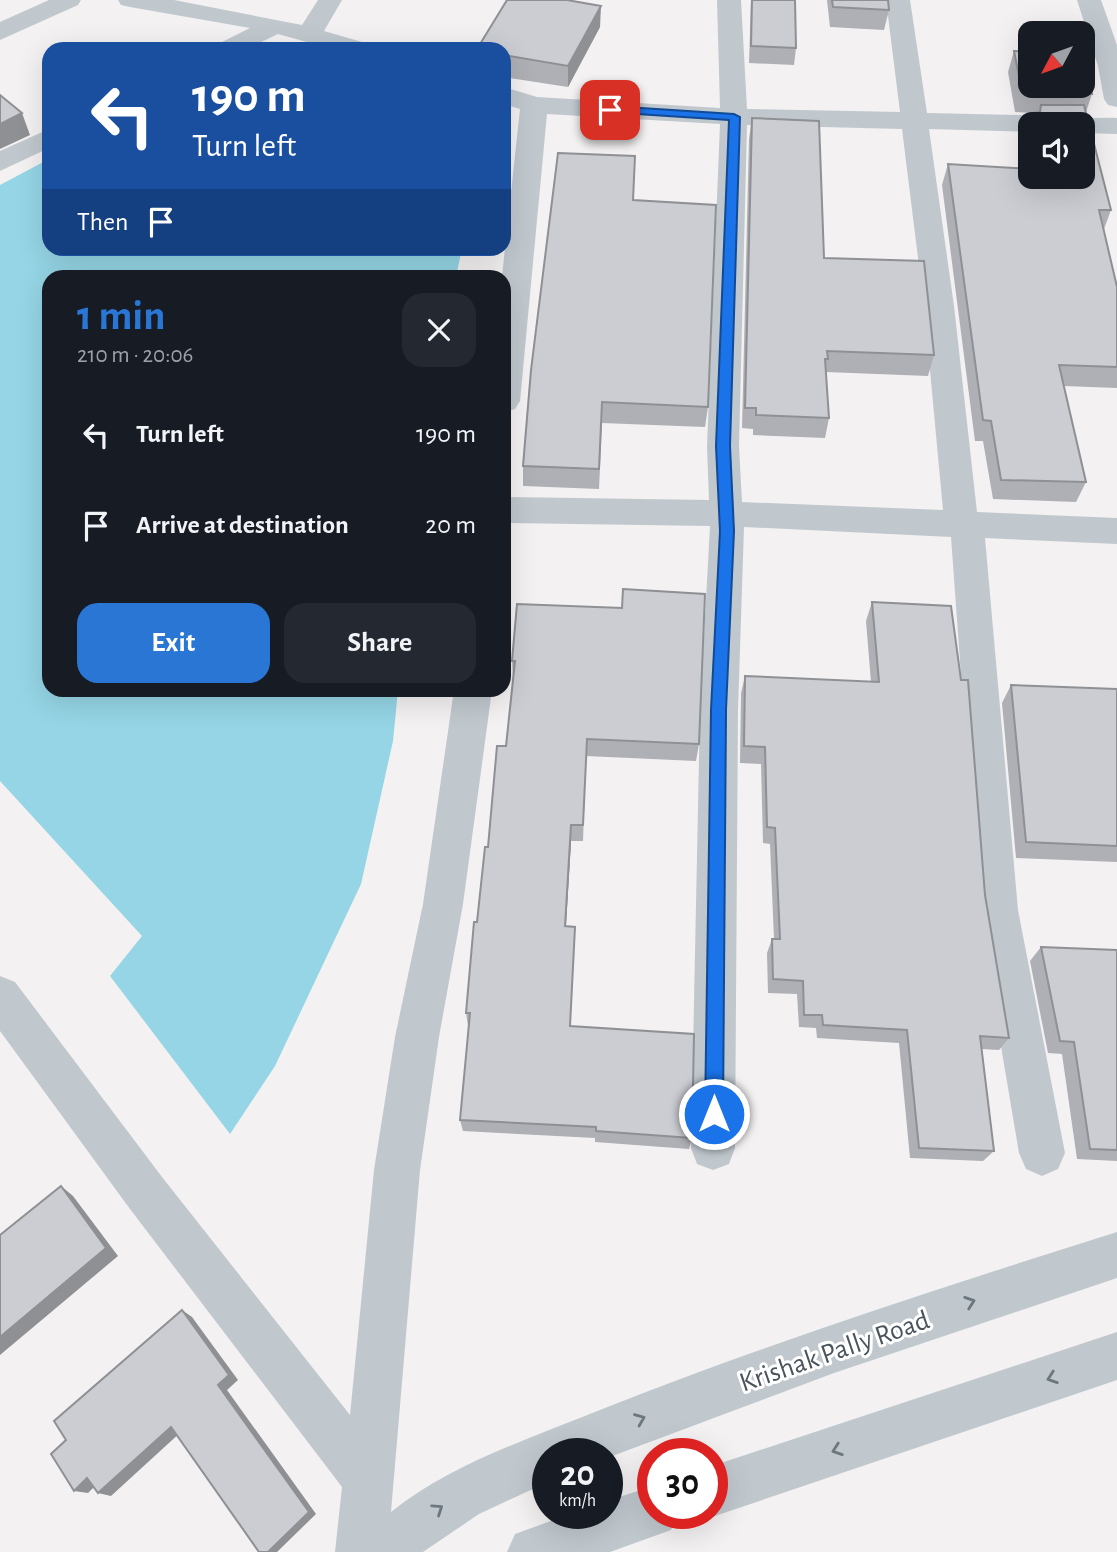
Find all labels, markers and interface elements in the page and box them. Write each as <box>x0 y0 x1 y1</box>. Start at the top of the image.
north arrow <box>1018 21 1096 98</box>
map controls <box>1018 21 1095 189</box>
icon: left <box>77 70 168 161</box>
text: 190 m <box>192 72 306 121</box>
pin <box>580 80 640 140</box>
icon: arrive <box>591 91 629 129</box>
button: sound <box>1018 112 1095 189</box>
text: Turn left <box>192 130 296 162</box>
icon: arrive <box>142 203 180 241</box>
text: Then <box>77 209 128 235</box>
button: close <box>402 293 476 367</box>
text: 1 min <box>77 295 166 337</box>
text: 210 m · 20:06 <box>77 344 193 367</box>
icon: left <box>77 416 115 454</box>
text: Turn left <box>136 421 224 447</box>
text: 190 m <box>416 421 476 447</box>
icon: arrive <box>77 507 115 545</box>
text: Arrive at destination <box>136 512 349 538</box>
text: 20 m <box>425 512 476 538</box>
button: Exit <box>77 603 270 683</box>
button: Share <box>284 603 476 683</box>
position arrow <box>677 1077 751 1151</box>
one-way arrow <box>963 1296 975 1310</box>
street label: Krishak Pally Road <box>736 1306 933 1398</box>
one-way arrow <box>1047 1370 1059 1384</box>
one-way arrow <box>633 1414 645 1428</box>
speed limit sign: 30 <box>637 1438 728 1529</box>
one-way arrow <box>831 1442 843 1456</box>
text: 20 <box>560 1457 595 1492</box>
text: km/h <box>559 1492 596 1510</box>
one-way arrow <box>431 1504 444 1517</box>

